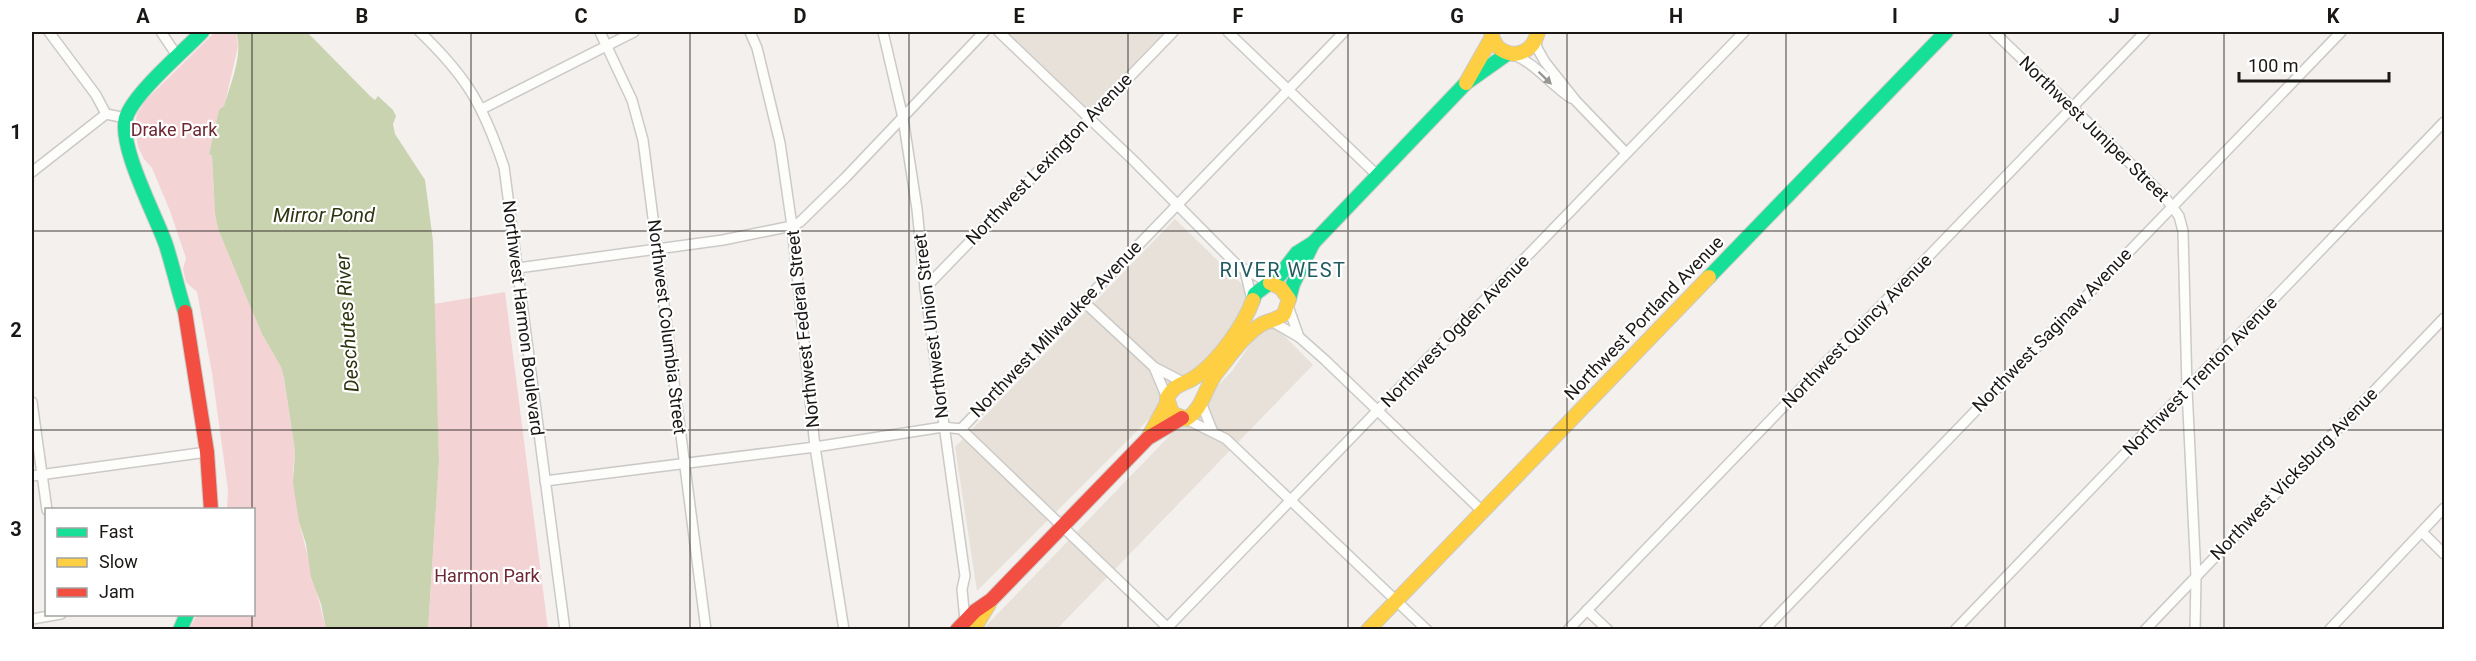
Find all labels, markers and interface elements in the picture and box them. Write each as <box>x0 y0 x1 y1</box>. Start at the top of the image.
text: A <box>136 4 150 28</box>
text: B <box>356 4 368 28</box>
text: C <box>574 4 588 28</box>
text: D <box>794 4 807 28</box>
text: E <box>1013 4 1025 28</box>
text: F <box>1233 4 1244 28</box>
text: G <box>1450 4 1464 28</box>
text: H <box>1669 4 1683 28</box>
text: I <box>1892 4 1898 28</box>
text: J <box>2108 4 2120 28</box>
text: K <box>2327 4 2340 28</box>
scale bar <box>2239 45 2389 83</box>
street label: Northwest Juniper Street <box>2015 52 2174 206</box>
text: 100 m <box>2248 55 2299 76</box>
street label: Northwest Lexington Avenue <box>961 69 1136 249</box>
one-way arrow <box>1537 71 1552 85</box>
park label: Drake Park <box>131 119 218 140</box>
text: 1 <box>10 120 22 144</box>
street label: Northwest Harmon Boulevard <box>499 199 548 437</box>
water label: Mirror Pond <box>273 203 376 227</box>
street label: Northwest Columbia Street <box>644 218 691 436</box>
street label: Northwest Federal Street <box>782 229 823 429</box>
street label: Northwest Portland Avenue <box>1560 231 1727 404</box>
street label: Northwest Union Street <box>909 232 952 420</box>
street label: Northwest Milwaukee Avenue <box>966 236 1146 421</box>
street label: Northwest Saginaw Avenue <box>1968 243 2136 416</box>
street label: Northwest Quincy Avenue <box>1778 249 1936 412</box>
street label: Northwest Ogden Avenue <box>1376 250 1533 411</box>
water label: Deschutes River <box>330 251 364 393</box>
district label: RIVER WEST <box>1219 258 1347 282</box>
street label: Northwest Trenton Avenue <box>2118 292 2281 459</box>
text: 2 <box>10 318 22 342</box>
street label: Northwest Vicksburg Avenue <box>2206 383 2382 564</box>
legend <box>45 508 255 616</box>
text: 3 <box>10 517 22 541</box>
text: Fast <box>99 521 134 542</box>
text: Slow <box>99 551 138 572</box>
park label: Harmon Park <box>434 565 541 586</box>
text: Jam <box>99 581 135 602</box>

